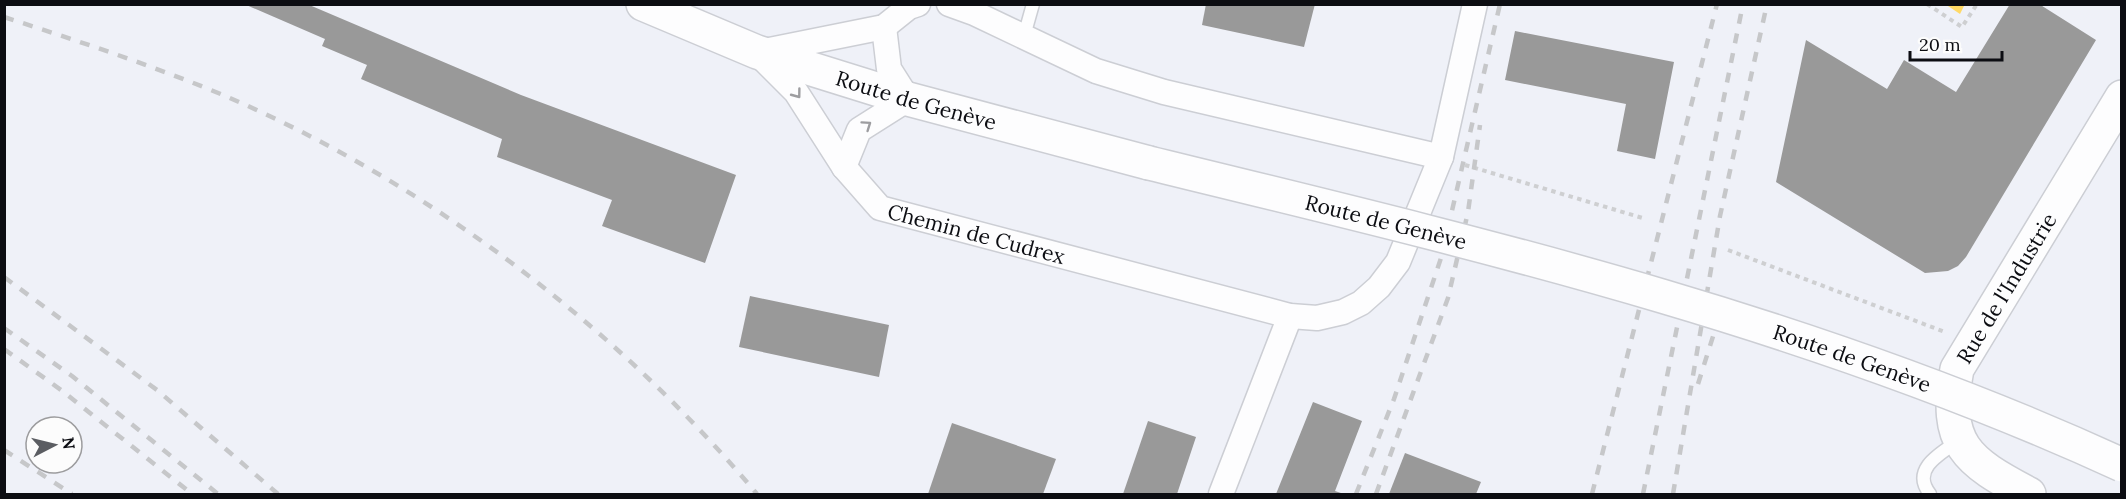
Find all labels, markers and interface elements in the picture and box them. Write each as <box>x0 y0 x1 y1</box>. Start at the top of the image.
scale bar <box>1910 24 2002 62</box>
text: 20 m <box>1919 33 1961 56</box>
street label: Route de Genève <box>833 64 999 135</box>
one-way arrow <box>789 88 800 99</box>
one-way arrow <box>860 121 871 132</box>
street label: Route de Genève <box>1302 188 1470 255</box>
street label: Chemin de Cudrex <box>885 197 1068 270</box>
street label: Rue de l'Industrie <box>1950 208 2062 368</box>
street label: Route de Genève <box>1770 318 1935 398</box>
north arrow <box>24 415 84 475</box>
text: N <box>58 436 80 451</box>

